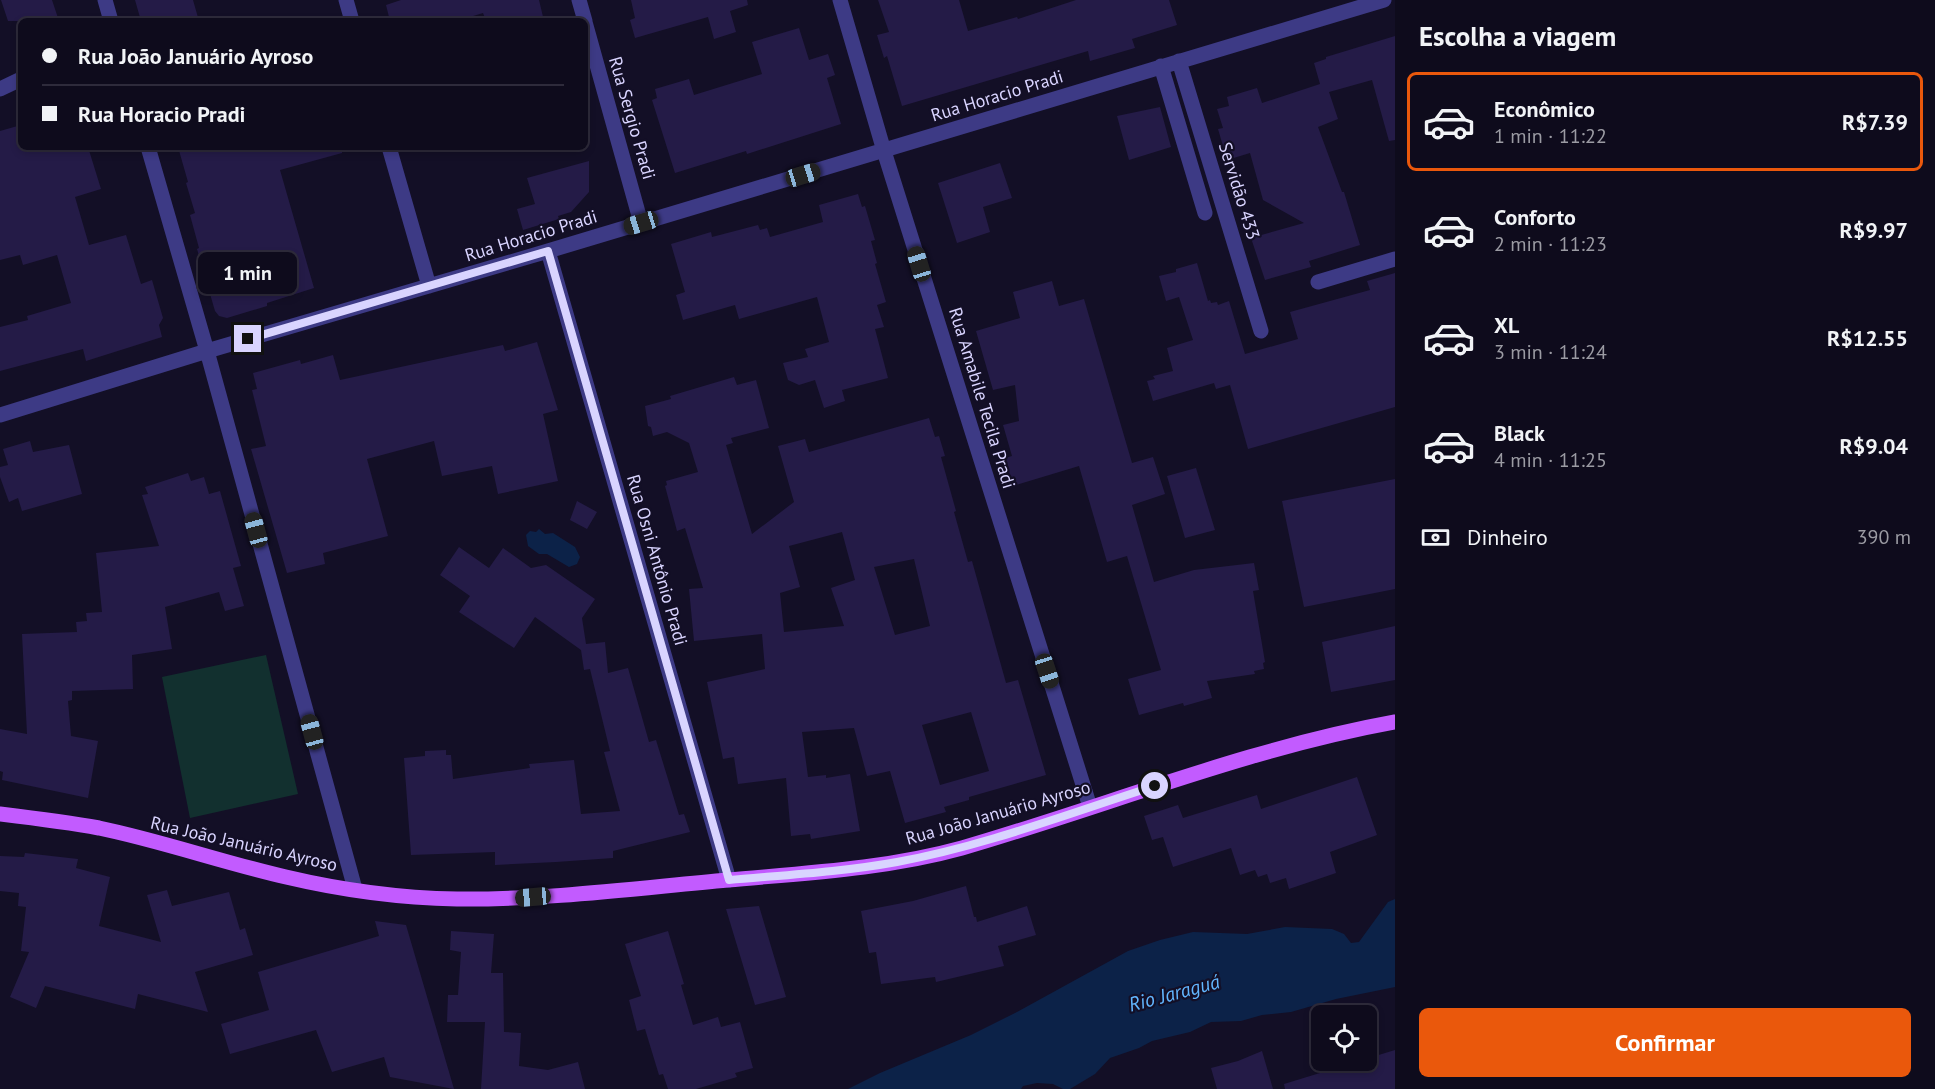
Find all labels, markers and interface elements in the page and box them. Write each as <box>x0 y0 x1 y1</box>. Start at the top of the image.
text: Escolha a viagem <box>1419 19 1616 53</box>
text: Rua João Januário Ayroso <box>78 42 313 70</box>
street label: Rua Sergio Pradi <box>604 54 661 182</box>
street label: Rua Horacio Pradi <box>928 64 1066 127</box>
icon: car <box>1422 95 1476 149</box>
text: Econômico <box>1494 95 1595 123</box>
text: Rua Horacio Pradi <box>78 100 246 128</box>
text: R$7.39 <box>1842 108 1908 136</box>
text: 1 min · 11:22 <box>1494 123 1607 149</box>
street label: Servidão 433 <box>1214 139 1265 242</box>
car <box>783 161 823 189</box>
icon: car <box>1422 203 1476 257</box>
text: Conforto <box>1494 203 1576 231</box>
street label: Rua Horacio Pradi <box>462 204 600 267</box>
car <box>621 209 661 237</box>
text: R$9.97 <box>1839 216 1908 244</box>
text: 2 min · 11:23 <box>1494 231 1607 257</box>
car <box>905 244 933 284</box>
callout: 1 min <box>198 252 298 294</box>
text: 1 min <box>223 260 272 286</box>
street label: Rua Amabile Tecila Pradi <box>944 304 1021 491</box>
icon: car <box>1422 311 1476 365</box>
text: XL <box>1494 311 1519 339</box>
text: R$12.55 <box>1827 324 1908 352</box>
route end <box>234 325 261 352</box>
text: 3 min · 11:24 <box>1494 339 1607 365</box>
icon: car <box>1422 419 1476 473</box>
text: Black <box>1494 419 1545 447</box>
text: R$9.04 <box>1839 432 1908 460</box>
text: 4 min · 11:25 <box>1494 447 1607 473</box>
street label: Rua Osni Antônio Pradi <box>622 472 693 648</box>
car <box>243 510 269 550</box>
icon: cash <box>1419 521 1452 554</box>
text: Dinheiro <box>1467 523 1548 551</box>
text: 390 m <box>1857 524 1911 550</box>
car <box>1033 651 1061 691</box>
car <box>299 712 325 752</box>
route start <box>1141 772 1168 799</box>
street label: Rua João Januário Ayroso <box>903 775 1093 850</box>
street label: Rua João Januário Ayroso <box>148 811 340 876</box>
car <box>514 886 552 908</box>
water label: Rio Jaraguá <box>1126 968 1223 1018</box>
map controls <box>1311 1005 1377 1071</box>
button: locate <box>1311 1005 1377 1071</box>
button: Confirmar <box>1419 1008 1911 1077</box>

